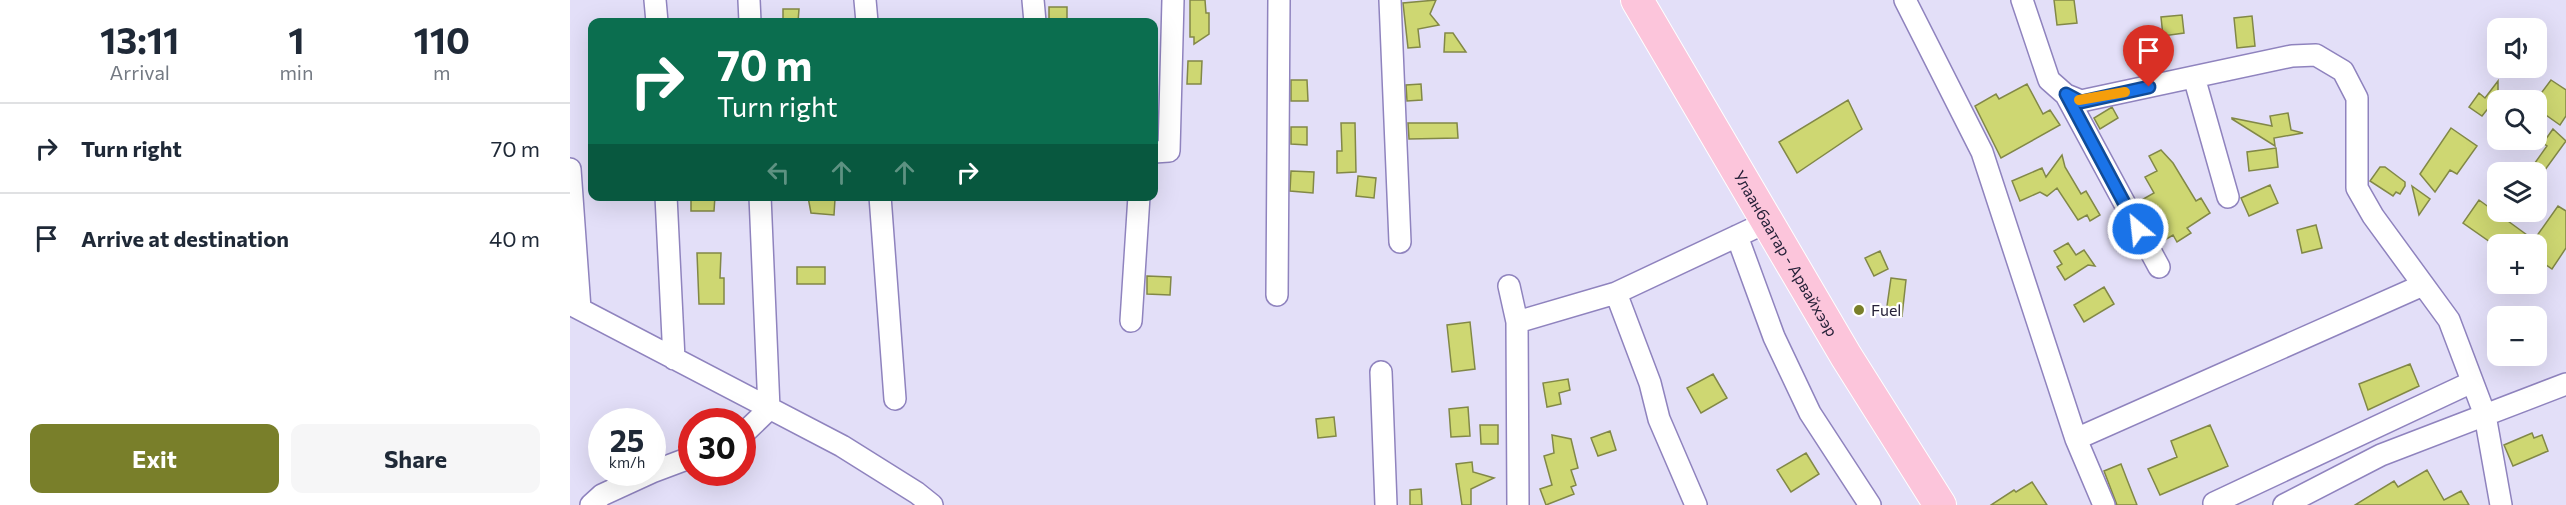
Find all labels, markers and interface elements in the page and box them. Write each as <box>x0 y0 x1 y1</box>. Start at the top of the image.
text: 13:11 <box>100 17 179 61</box>
text: 1 <box>288 17 305 61</box>
text: 110 <box>413 17 470 61</box>
map controls <box>2487 18 2547 366</box>
button: sound <box>2487 18 2547 78</box>
pin <box>2123 25 2174 87</box>
icon: arrive <box>2132 34 2165 67</box>
text: 70 m <box>717 38 812 90</box>
icon: right <box>618 42 696 120</box>
text: Arrival <box>109 60 170 84</box>
text: min <box>279 60 313 84</box>
text: m <box>433 60 450 84</box>
text: Turn right <box>717 90 837 123</box>
button: search <box>2487 90 2547 150</box>
icon: right <box>30 132 63 165</box>
text: Turn right <box>81 135 182 162</box>
text: 70 m <box>491 135 540 162</box>
icon: left <box>762 156 795 189</box>
icon: ahead <box>825 156 858 189</box>
icon: ahead <box>888 156 921 189</box>
icon: right <box>951 156 984 189</box>
button: layers <box>2487 162 2547 222</box>
street label: Улаанбаатар - Арвайхээр <box>1730 167 1842 340</box>
position arrow <box>2106 197 2170 261</box>
icon: arrive <box>30 222 63 255</box>
text: Arrive at destination <box>81 225 289 252</box>
text: 40 m <box>489 225 540 252</box>
button: + <box>2487 234 2547 294</box>
place label: Fuel <box>1871 300 1901 319</box>
marker: Fuel <box>1852 303 1866 317</box>
button: − <box>2487 306 2547 366</box>
speed limit sign: 30 <box>678 408 756 486</box>
text: 25 <box>610 421 644 458</box>
button: Exit <box>30 424 279 493</box>
button: Share <box>291 424 540 493</box>
text: km/h <box>609 453 645 471</box>

